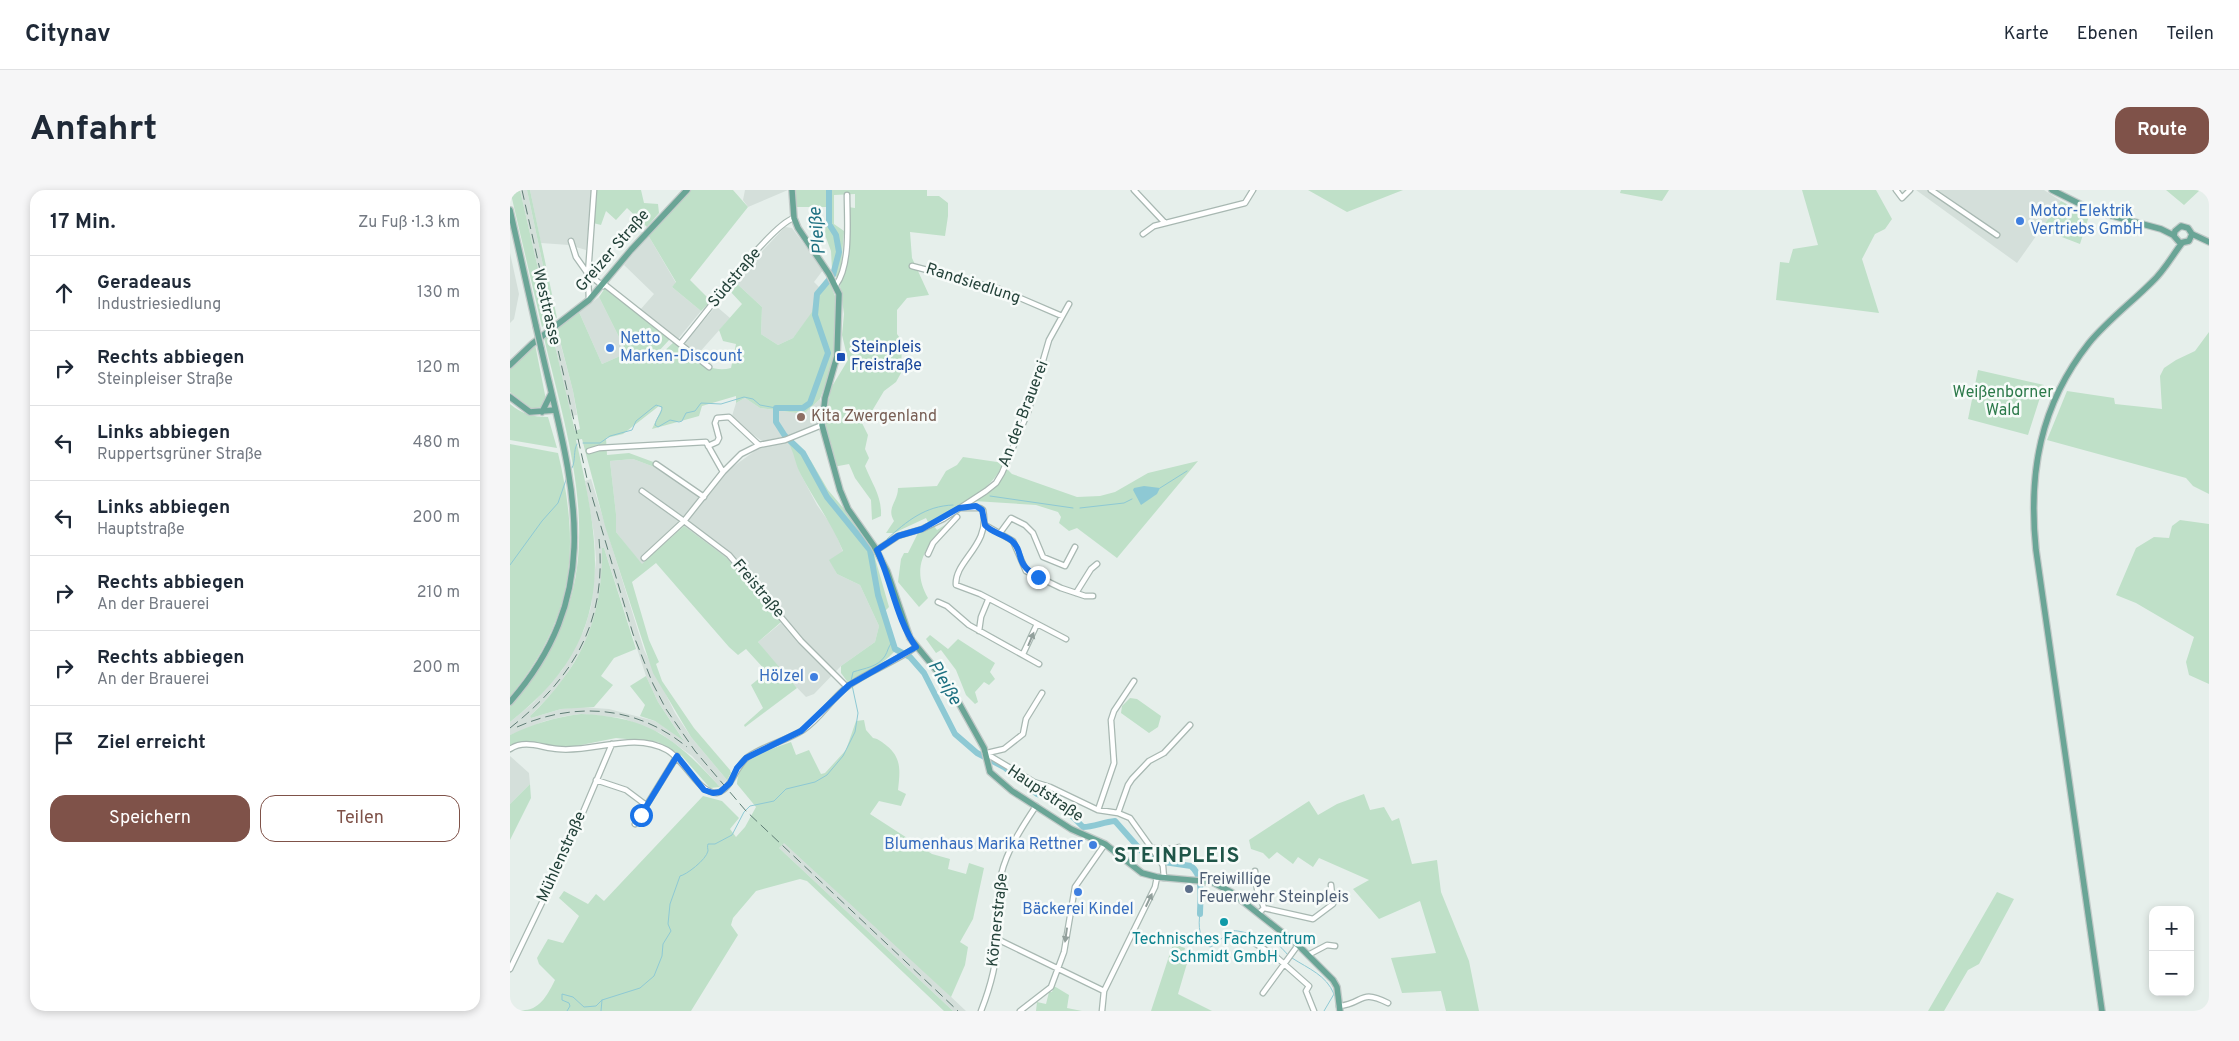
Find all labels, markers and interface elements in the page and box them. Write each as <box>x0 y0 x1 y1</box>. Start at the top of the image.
text: Citynav <box>25 20 111 50</box>
text: Karte <box>2004 23 2049 46</box>
text: Ebenen <box>2077 23 2138 46</box>
text: Teilen <box>2166 23 2214 46</box>
button: Route <box>2115 107 2209 154</box>
text: Anfahrt <box>30 108 157 152</box>
place label: Motor-Elektrik Vertriebs GmbH <box>2030 202 2143 240</box>
water label: Pleiße <box>804 205 832 256</box>
street label: Greizer Straße <box>572 206 654 296</box>
text: 17 Min. <box>50 209 116 236</box>
text: Zu Fuß · 1.3 km <box>358 213 460 233</box>
marker: Motor-Elektrik Vertriebs GmbH <box>2014 215 2026 227</box>
street label: Südstraße <box>704 244 766 312</box>
street label: Randsiedlung <box>923 259 1023 309</box>
street label: Westtrasse <box>527 267 565 347</box>
text: Geradeaus <box>97 271 192 295</box>
icon: ahead <box>50 279 78 307</box>
text: 130 m <box>417 283 460 303</box>
text: Industriesiedlung <box>97 295 221 315</box>
place label: Netto Marken-Discount <box>620 329 742 367</box>
place label: Steinpleis Freistraße <box>851 338 922 376</box>
marker: Netto Marken-Discount <box>604 342 616 354</box>
text: Rechts abbiegen <box>97 346 245 370</box>
marker: Steinpleis Freistraße <box>835 351 847 363</box>
icon: right <box>50 354 78 382</box>
text: 120 m <box>417 358 460 378</box>
street label: An der Brauerei <box>995 358 1053 470</box>
text: Steinpleiser Straße <box>97 370 233 390</box>
park label: Weißenborner Wald <box>1953 383 2053 421</box>
place label: Kita Zwergenland <box>811 407 937 427</box>
marker: Kita Zwergenland <box>795 411 807 423</box>
text: Links abbiegen <box>97 421 230 445</box>
icon: left <box>50 429 78 457</box>
text: 480 m <box>413 433 460 453</box>
text: Ruppertsgrüner Straße <box>97 445 262 465</box>
text: Links abbiegen <box>97 496 230 520</box>
icon: left <box>50 504 78 532</box>
text: 200 m <box>412 508 460 528</box>
text: Hauptstraße <box>97 520 185 540</box>
street label: Freistraße <box>728 555 788 623</box>
route end <box>1027 566 1050 589</box>
text: Rechts abbiegen <box>97 571 245 595</box>
icon: right <box>50 579 78 607</box>
text: 210 m <box>417 583 460 603</box>
text: An der Brauerei <box>97 595 209 615</box>
one-way arrow <box>1027 632 1035 646</box>
text: Rechts abbiegen <box>97 646 245 670</box>
icon: right <box>50 654 78 682</box>
water label: Pleiße <box>922 656 966 710</box>
text: 200 m <box>412 658 460 678</box>
place label: Hölzel <box>759 667 804 687</box>
text: An der Brauerei <box>97 670 209 690</box>
marker: Hölzel <box>808 671 820 683</box>
icon: arrive <box>50 729 78 757</box>
text: Ziel erreicht <box>97 731 206 755</box>
street label: Hauptstraße <box>1003 761 1087 827</box>
button: Speichern <box>50 795 250 842</box>
button: Teilen <box>260 795 460 842</box>
route start <box>630 804 653 827</box>
street label: Mühlenstraße <box>533 808 591 906</box>
place label: Blumenhaus Marika Rettner <box>884 835 1083 855</box>
marker: Blumenhaus Marika Rettner <box>1087 839 1099 851</box>
district label: STEINPLEIS <box>1114 843 1240 870</box>
place label: Freiwillige Feuerwehr Steinpleis <box>1199 870 1349 908</box>
street label: Körnerstraße <box>983 872 1013 968</box>
marker: Freiwillige Feuerwehr Steinpleis <box>1183 883 1195 895</box>
marker: Bäckerei Kindel <box>1072 886 1084 898</box>
one-way arrow <box>1145 893 1153 907</box>
place label: Bäckerei Kindel <box>1022 900 1134 920</box>
map controls <box>2149 906 2194 996</box>
button: + <box>2149 906 2194 951</box>
marker: Technisches Fachzentrum Schmidt GmbH <box>1218 916 1230 928</box>
one-way arrow <box>1062 927 1070 943</box>
place label: Technisches Fachzentrum Schmidt GmbH <box>1132 930 1316 968</box>
button: − <box>2149 951 2194 996</box>

